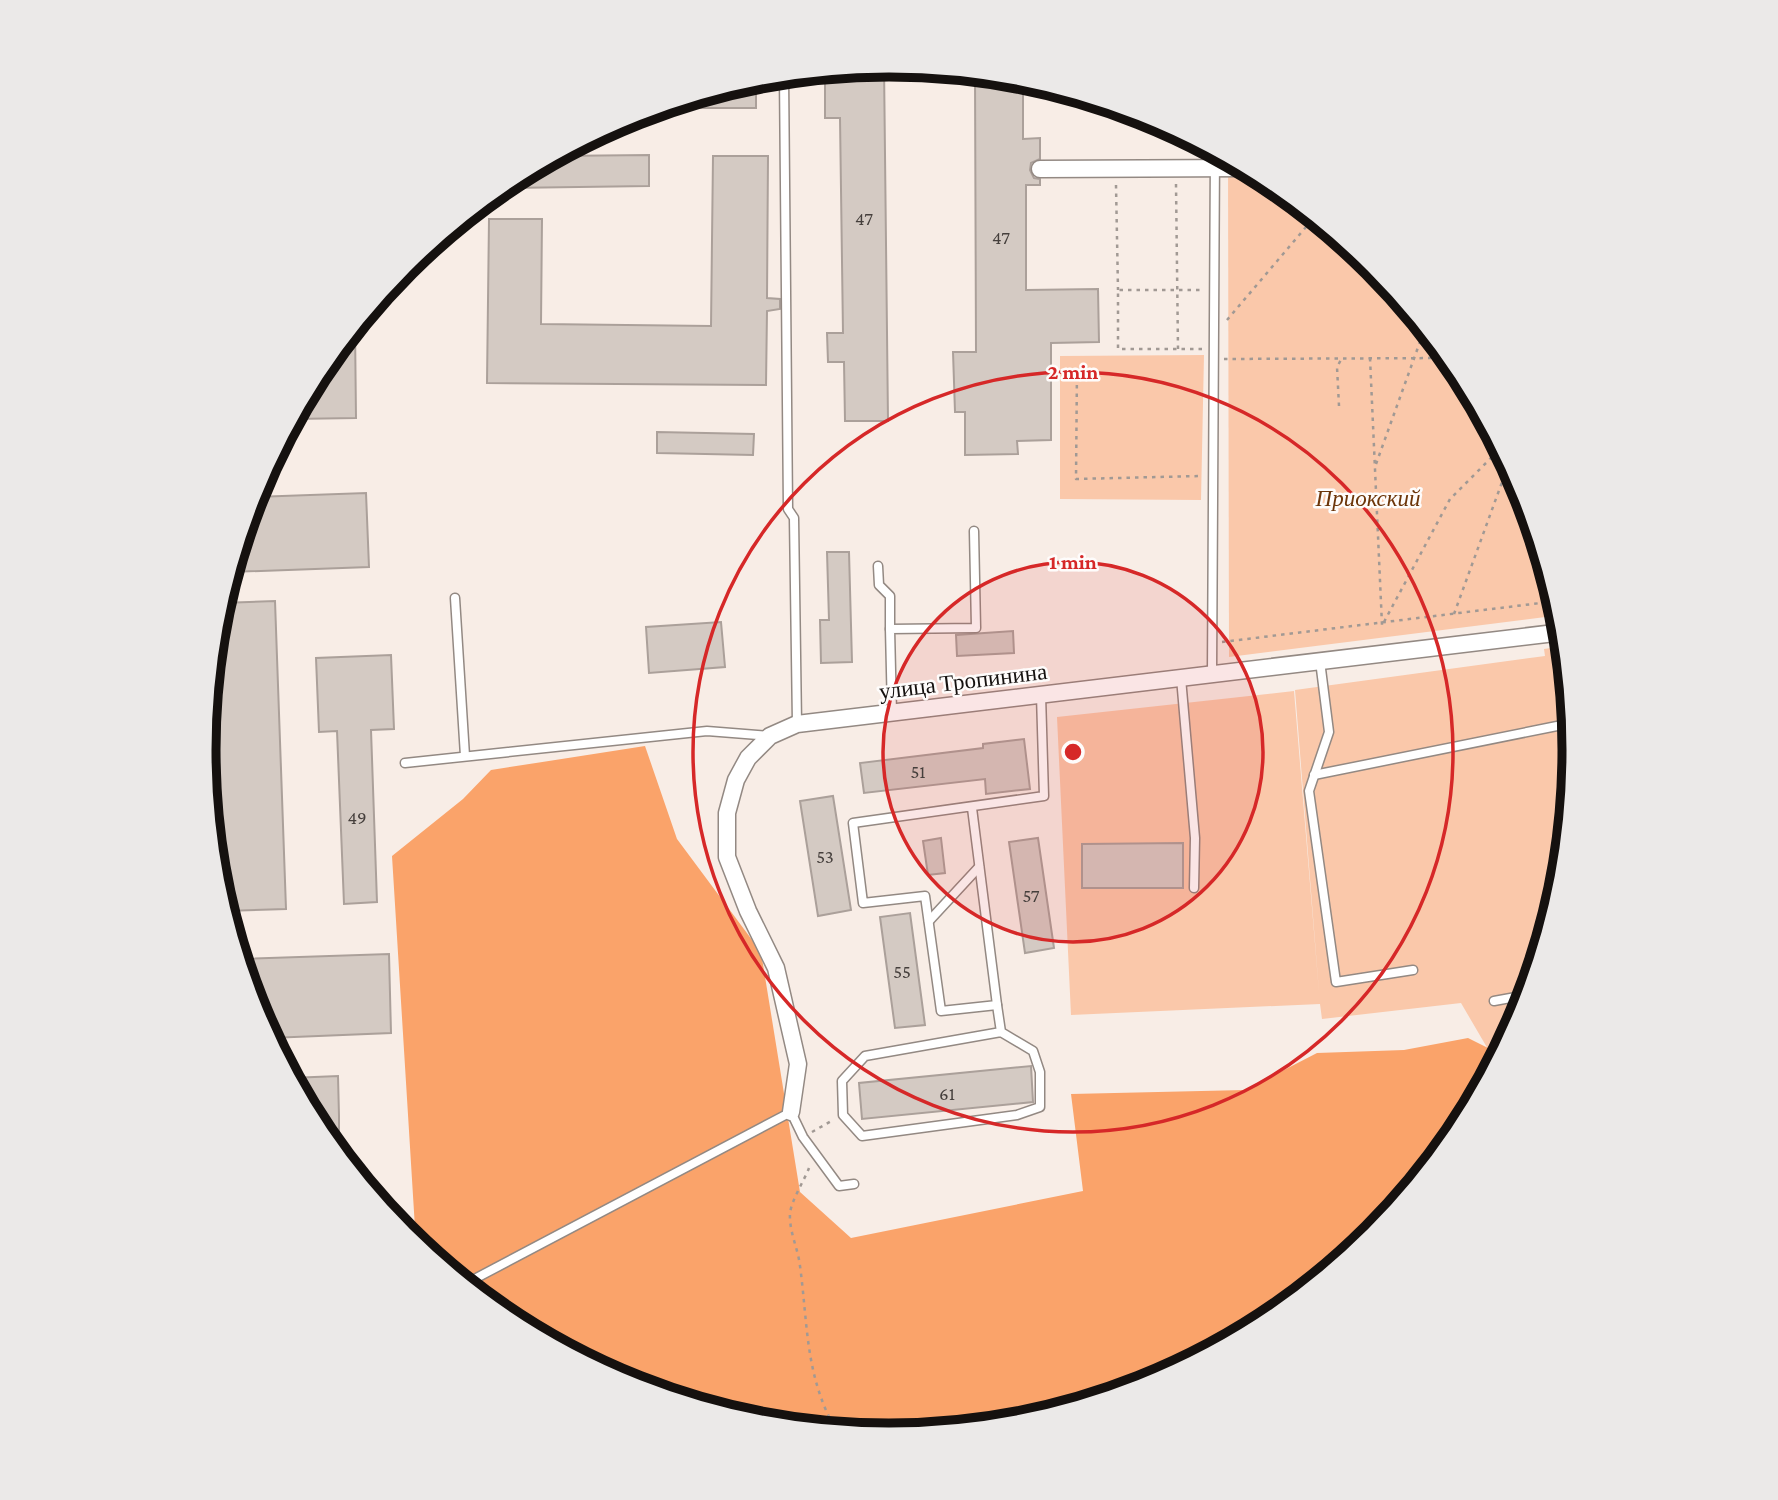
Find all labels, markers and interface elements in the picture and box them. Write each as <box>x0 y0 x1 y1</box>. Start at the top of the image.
house number: 47 <box>855 208 873 229</box>
house number: 47 <box>992 227 1010 248</box>
text: 2 min <box>1048 360 1098 384</box>
park label: Приокский <box>1315 485 1421 511</box>
text: 1 min <box>1049 550 1097 574</box>
street label: улица Тропинина <box>878 658 1048 704</box>
centre of rings <box>1061 740 1085 764</box>
house number: 51 <box>910 761 926 782</box>
house number: 49 <box>347 807 367 828</box>
house number: 53 <box>816 846 834 867</box>
house number: 57 <box>1022 885 1040 906</box>
house number: 55 <box>893 961 911 982</box>
house number: 61 <box>939 1083 955 1104</box>

